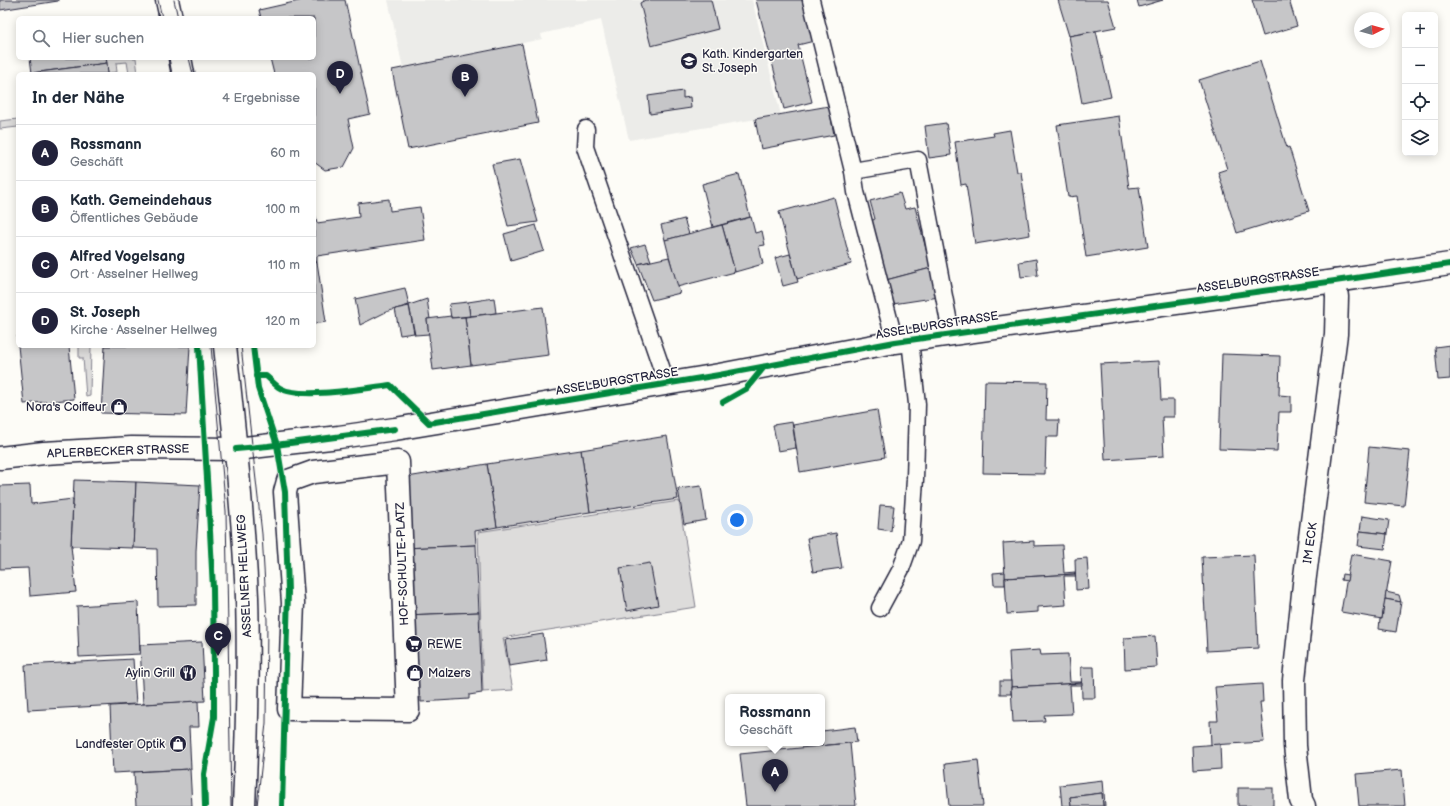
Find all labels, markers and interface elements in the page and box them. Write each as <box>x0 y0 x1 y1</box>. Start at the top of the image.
north arrow <box>1354 12 1390 48</box>
map controls <box>1402 12 1438 156</box>
button: + <box>1402 12 1438 48</box>
search box <box>16 16 316 60</box>
icon: search <box>30 27 52 49</box>
text: Hier suchen <box>62 29 144 48</box>
place label: Kath. Kindergarten St. Joseph <box>702 47 803 76</box>
button: − <box>1402 48 1438 84</box>
school or university icon: Kath. Kindergarten St. Joseph <box>679 51 699 71</box>
pin: D <box>327 61 353 94</box>
pin: B <box>452 64 478 97</box>
button: locate <box>1402 84 1438 120</box>
text: In der Nähe <box>32 88 125 108</box>
text: 4 Ergebnisse <box>222 90 300 106</box>
button: layers <box>1402 120 1438 156</box>
text: Rossmann <box>70 135 142 154</box>
text: A <box>41 145 49 161</box>
text: 60 m <box>270 145 300 161</box>
text: Geschäft <box>70 154 123 170</box>
text: Kath. Gemeindehaus <box>70 191 212 210</box>
text: B <box>40 201 50 217</box>
text: 100 m <box>265 201 300 217</box>
text: Öffentliches Gebäude <box>70 210 198 226</box>
text: Alfred Vogelsang <box>70 247 185 266</box>
text: C <box>40 257 50 273</box>
text: 110 m <box>268 257 300 273</box>
street label: ASSELBURGSTRASSE <box>1196 264 1320 297</box>
text: Ort · Asselner Hellweg <box>70 266 198 282</box>
text: St. Joseph <box>70 303 140 322</box>
street label: ASSELBURGSTRASSE <box>875 308 999 343</box>
text: D <box>40 313 50 329</box>
text: 120 m <box>265 313 300 329</box>
text: Kirche · Asselner Hellweg <box>70 322 217 338</box>
street label: ASSELBURGSTRASSE <box>555 364 679 399</box>
shop icon: Nora's Coiffeur <box>109 397 129 417</box>
place label: Nora's Coiffeur <box>26 400 107 415</box>
street label: APLERBECKER STRASSE <box>47 442 190 461</box>
street label: HOF-SCHULTE-PLATZ <box>393 501 412 626</box>
your location <box>727 510 747 530</box>
street label: ASSELNER HELLWEG <box>234 514 255 638</box>
street label: IM ECK <box>1300 521 1321 565</box>
pin: C <box>205 623 231 656</box>
supermarket icon: REWE <box>404 634 424 654</box>
place label: REWE <box>427 637 462 652</box>
restaurant icon: Aylin Grill <box>178 663 198 683</box>
shop icon: Malzers <box>405 663 425 683</box>
place label: Aylin Grill <box>125 666 175 681</box>
place label: Malzers <box>428 666 471 681</box>
popup <box>725 694 825 746</box>
text: Rossmann <box>739 703 811 722</box>
text: Geschäft <box>739 722 793 738</box>
shop icon: Landfester Optik <box>168 734 188 754</box>
place label: Landfester Optik <box>75 737 165 752</box>
pin: A <box>762 759 788 792</box>

